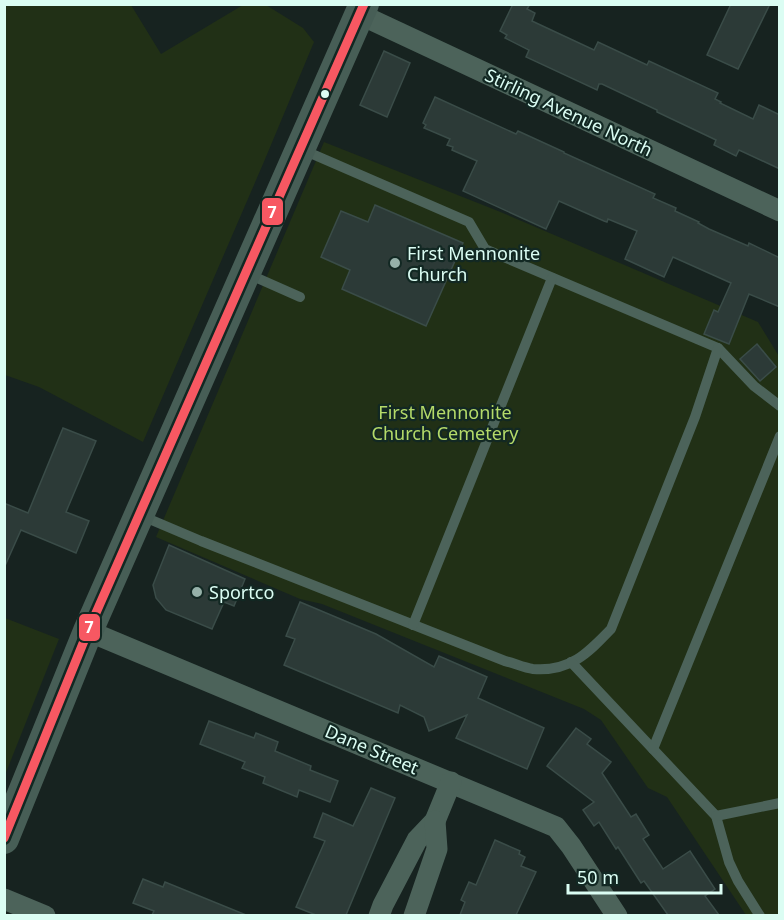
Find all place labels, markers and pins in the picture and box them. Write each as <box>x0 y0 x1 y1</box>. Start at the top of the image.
unlabelled marker <box>319 88 331 100</box>
place label: First Mennonite Church <box>407 241 540 286</box>
marker: First Mennonite Church <box>388 256 402 270</box>
place label: Sportco <box>209 580 274 604</box>
marker: Sportco <box>190 585 204 599</box>

